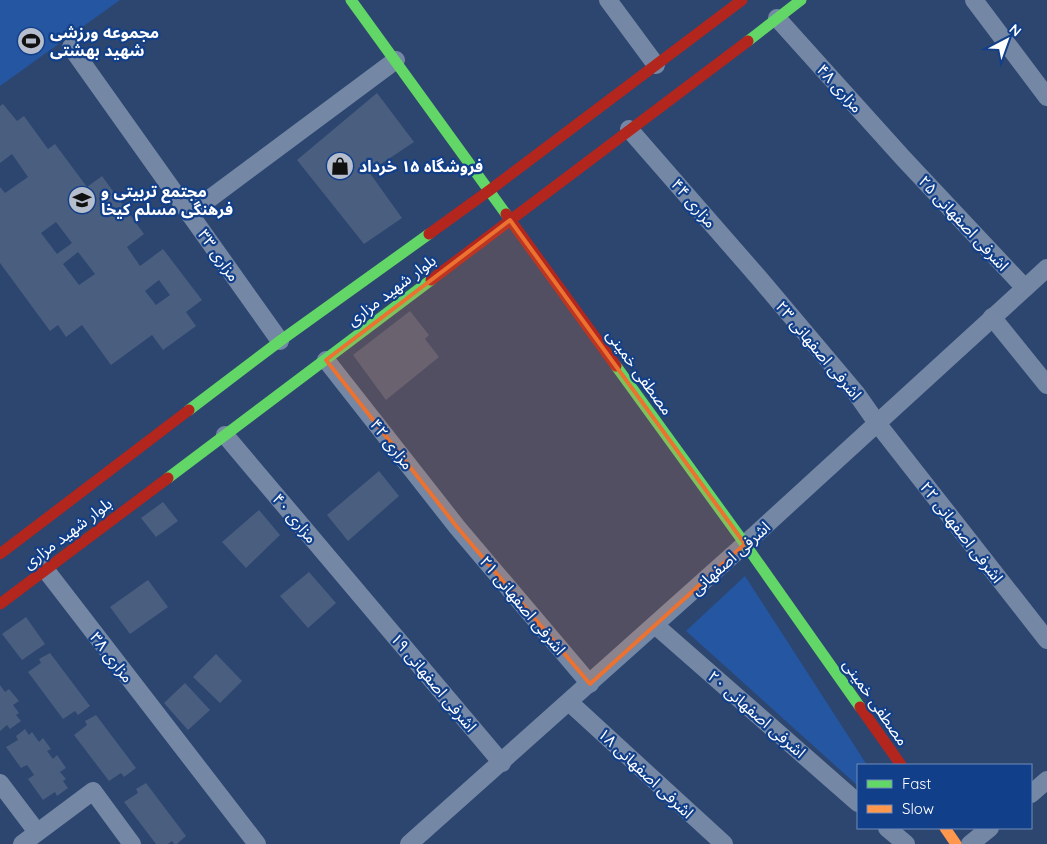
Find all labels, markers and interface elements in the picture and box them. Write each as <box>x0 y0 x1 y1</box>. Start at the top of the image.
north arrow <box>982 15 1032 65</box>
text: N <box>1006 20 1025 40</box>
place label: مجموعه ورزشی شهید بهشتی <box>50 22 159 60</box>
sports icon: مجموعه ورزشی شهید بهشتی <box>16 26 46 56</box>
street label: مزاری ۴۸ <box>813 59 867 117</box>
shop icon: فروشگاه ۱۵ خرداد <box>325 151 355 181</box>
place label: فروشگاه ۱۵ خرداد <box>359 156 483 176</box>
street label: اشرفی اصفهانی ۲۵ <box>915 171 1013 275</box>
street label: مزاری ۴۴ <box>667 174 721 232</box>
place label: مجتمع تربیتی و فرهنگی مسلم کیخا <box>101 181 233 222</box>
school or university icon: مجتمع تربیتی و فرهنگی مسلم کیخا <box>67 185 97 215</box>
street label: مزاری ۳۳ <box>194 225 244 285</box>
street label: بلوار شهید مزاری <box>342 250 440 330</box>
street label: اشرفی اصفهانی ۲۳ <box>772 296 866 404</box>
street label: مصطفی خمینی <box>602 325 678 419</box>
street label: مزاری ۴۲ <box>366 415 418 473</box>
street label: اشرفی اصفهانی ۲۲ <box>916 477 1008 587</box>
street label: مزاری ۴۰ <box>268 489 322 547</box>
street label: بلوار شهید مزاری <box>18 493 116 573</box>
street label: اشرفی اصفهانی <box>686 517 774 599</box>
street label: اشرفی اصفهانی ۲۱ <box>476 551 570 659</box>
street label: مزاری ۳۸ <box>86 628 138 686</box>
street label: اشرفی اصفهانی ۱۹ <box>387 628 481 736</box>
street label: مصطفی خمینی <box>839 655 913 749</box>
street label: اشرفی اصفهانی ۲۰ <box>704 666 810 762</box>
street label: اشرفی اصفهانی ۱۸ <box>594 724 698 822</box>
legend <box>857 764 1032 829</box>
text: Fast <box>902 774 931 793</box>
text: Slow <box>902 799 934 818</box>

